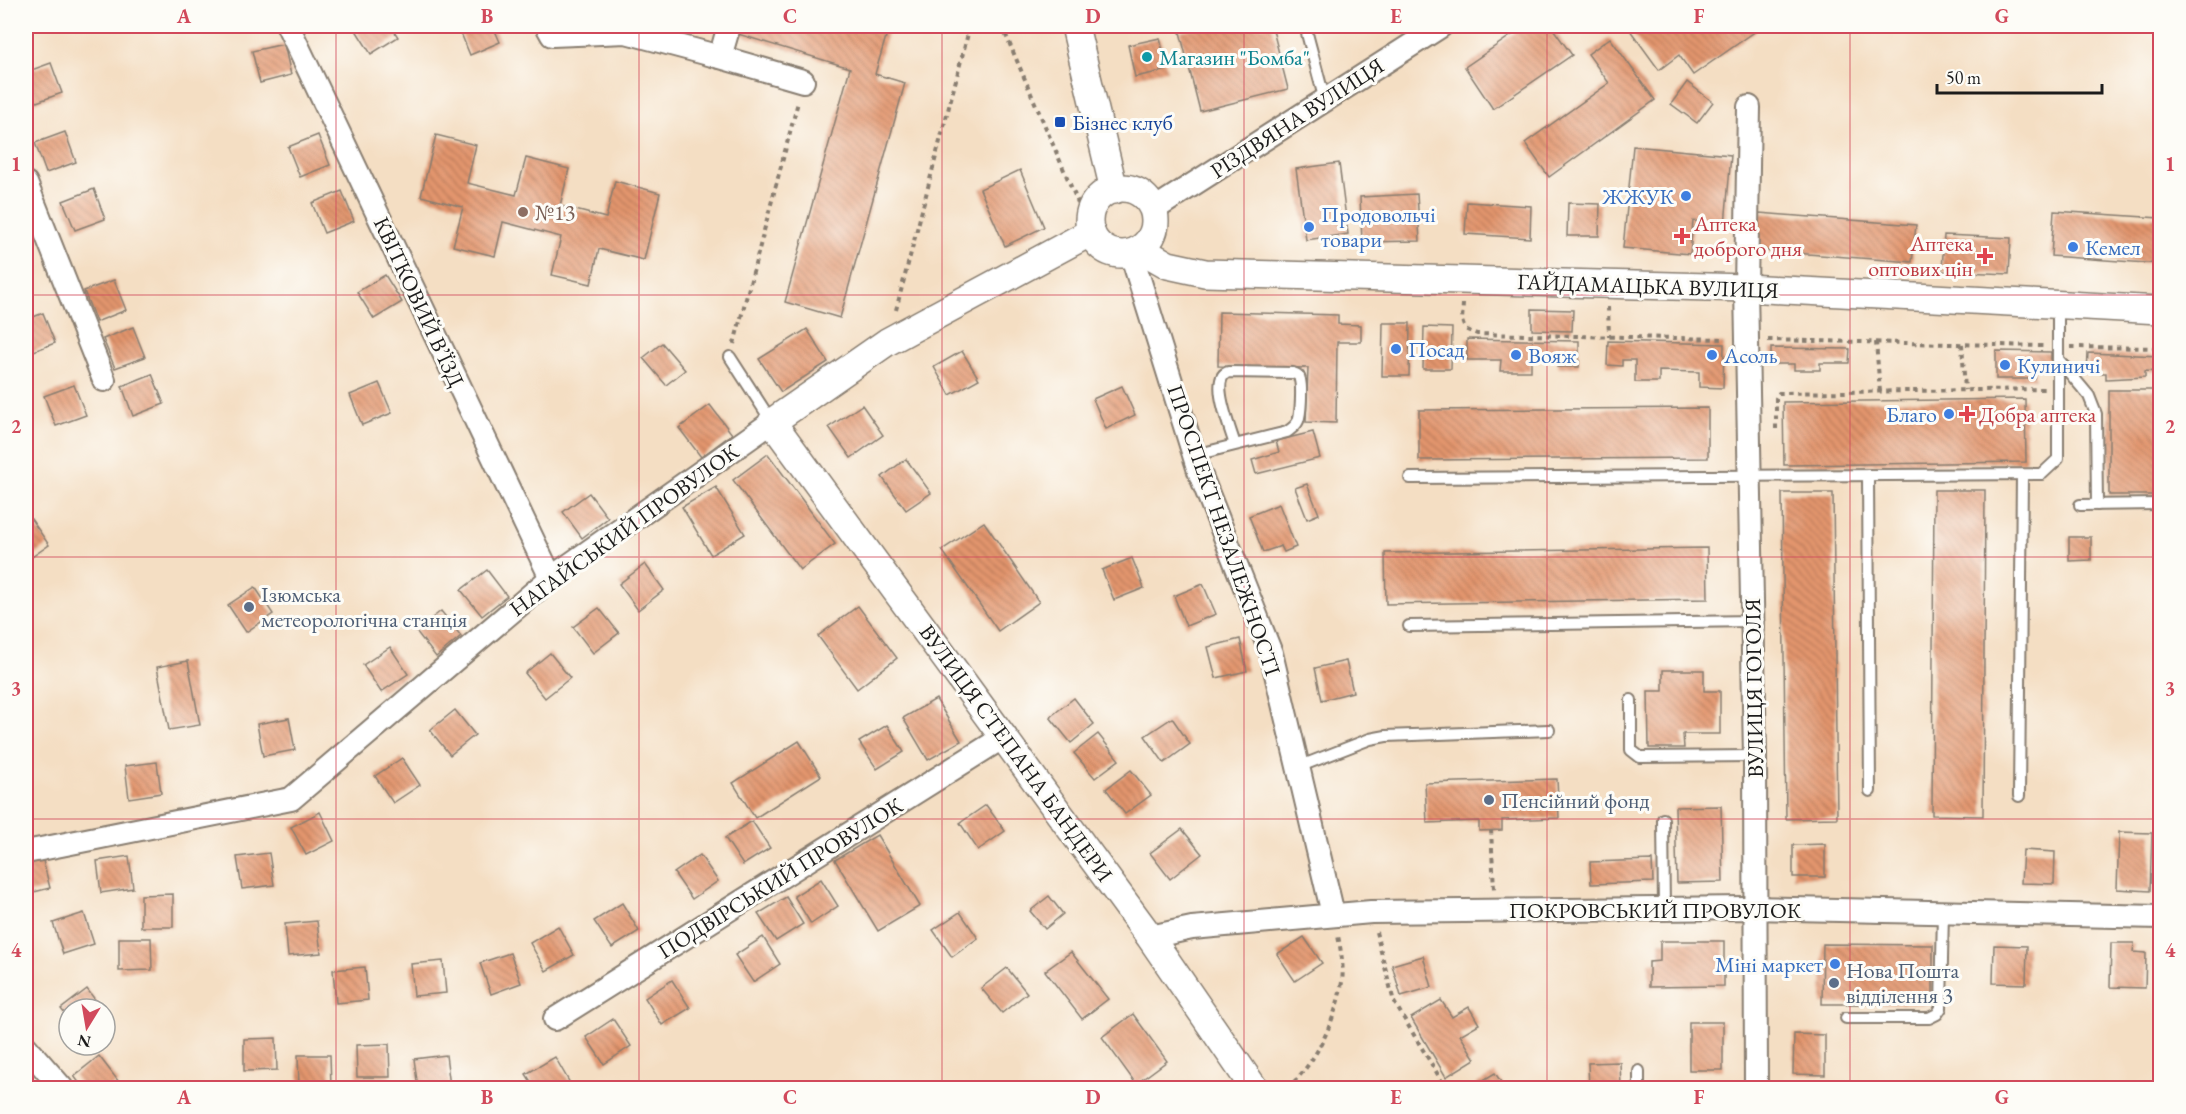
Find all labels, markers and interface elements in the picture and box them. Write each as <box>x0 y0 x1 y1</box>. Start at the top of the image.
text: A <box>176 3 192 29</box>
text: B <box>481 3 493 29</box>
text: C <box>783 3 797 29</box>
text: D <box>1085 3 1101 29</box>
text: E <box>1390 3 1402 29</box>
text: F <box>1694 3 1705 29</box>
text: G <box>1995 3 2009 29</box>
place label: Магазин "Бомба" <box>1159 43 1310 72</box>
marker: Магазин "Бомба" <box>1140 50 1154 64</box>
street label: РІЗДВЯНА ВУЛИЦЯ <box>1205 51 1390 185</box>
scale bar <box>1937 57 2102 95</box>
text: 50 m <box>1946 66 1981 89</box>
place label: Бізнес клуб <box>1072 108 1173 137</box>
marker: Бізнес клуб <box>1053 115 1067 129</box>
text: 1 <box>11 151 21 177</box>
text: 1 <box>2165 151 2175 177</box>
place label: ЖЖУК <box>1601 182 1674 211</box>
marker: ЖЖУК <box>1679 189 1693 203</box>
place label: №13 <box>535 198 575 227</box>
place label: Продовольчі товари <box>1321 200 1436 254</box>
marker: №13 <box>516 205 530 219</box>
place label: Аптека доброго дня <box>1693 209 1802 263</box>
street label: КВІТКОВИЙ В’ЇЗД <box>367 212 471 392</box>
marker: Продовольчі товари <box>1302 220 1316 234</box>
marker: Аптека доброго дня <box>1675 229 1689 243</box>
place label: Аптека оптових цін <box>1868 229 1973 283</box>
place label: Кемел <box>2085 233 2141 262</box>
marker: Кемел <box>2066 240 2080 254</box>
marker: Аптека оптових цін <box>1978 249 1992 263</box>
street label: ГАЙДАМАЦЬКА ВУЛИЦЯ <box>1517 267 1780 305</box>
place label: Посад <box>1408 335 1465 364</box>
place label: Вояж <box>1528 341 1577 370</box>
place label: Асоль <box>1723 341 1778 370</box>
marker: Посад <box>1389 342 1403 356</box>
marker: Вояж <box>1509 348 1523 362</box>
marker: Асоль <box>1705 348 1719 362</box>
place label: Кулиничі <box>2017 351 2100 380</box>
marker: Кулиничі <box>1998 358 2012 372</box>
street label: ПРОСПЕКТ НЕЗАЛЕЖНОСТІ <box>1161 381 1288 680</box>
place label: Благо <box>1886 400 1937 429</box>
place label: Добра аптека <box>1979 400 2097 429</box>
marker: Благо <box>1942 407 1956 421</box>
marker: Добра аптека <box>1960 407 1974 421</box>
text: 2 <box>11 413 22 439</box>
text: 2 <box>2165 413 2176 439</box>
street label: НАГАЙСЬКИЙ ПРОВУЛОК <box>504 437 745 623</box>
place label: Ізюмська метеорологічна станція <box>261 580 467 634</box>
street label: ВУЛИЦЯ ГОГОЛЯ <box>1738 598 1770 778</box>
marker: Ізюмська метеорологічна станція <box>242 600 256 614</box>
street label: ВУЛИЦЯ СТЕПАНА БАНДЕРИ <box>913 619 1119 888</box>
text: 3 <box>11 675 21 701</box>
text: 3 <box>2165 675 2175 701</box>
place label: Пенсійний фонд <box>1501 786 1650 815</box>
street label: ПОДВІРСЬКИЙ ПРОВУЛОК <box>652 790 908 965</box>
marker: Пенсійний фонд <box>1482 793 1496 807</box>
street label: ПОКРОВСЬКИЙ ПРОВУЛОК <box>1509 896 1802 925</box>
text: 4 <box>11 937 22 963</box>
text: 4 <box>2165 937 2176 963</box>
place label: Міні маркет <box>1715 950 1823 979</box>
place label: Нова Пошта відділення 3 <box>1846 956 1960 1010</box>
marker: Міні маркет <box>1828 957 1842 971</box>
marker: Нова Пошта відділення 3 <box>1827 976 1841 990</box>
north arrow <box>57 997 117 1057</box>
text: N <box>76 1030 93 1053</box>
text: A <box>176 1084 192 1110</box>
text: B <box>481 1084 493 1110</box>
text: C <box>783 1084 797 1110</box>
text: D <box>1085 1084 1101 1110</box>
text: E <box>1390 1084 1402 1110</box>
text: F <box>1694 1084 1705 1110</box>
text: G <box>1995 1084 2009 1110</box>

